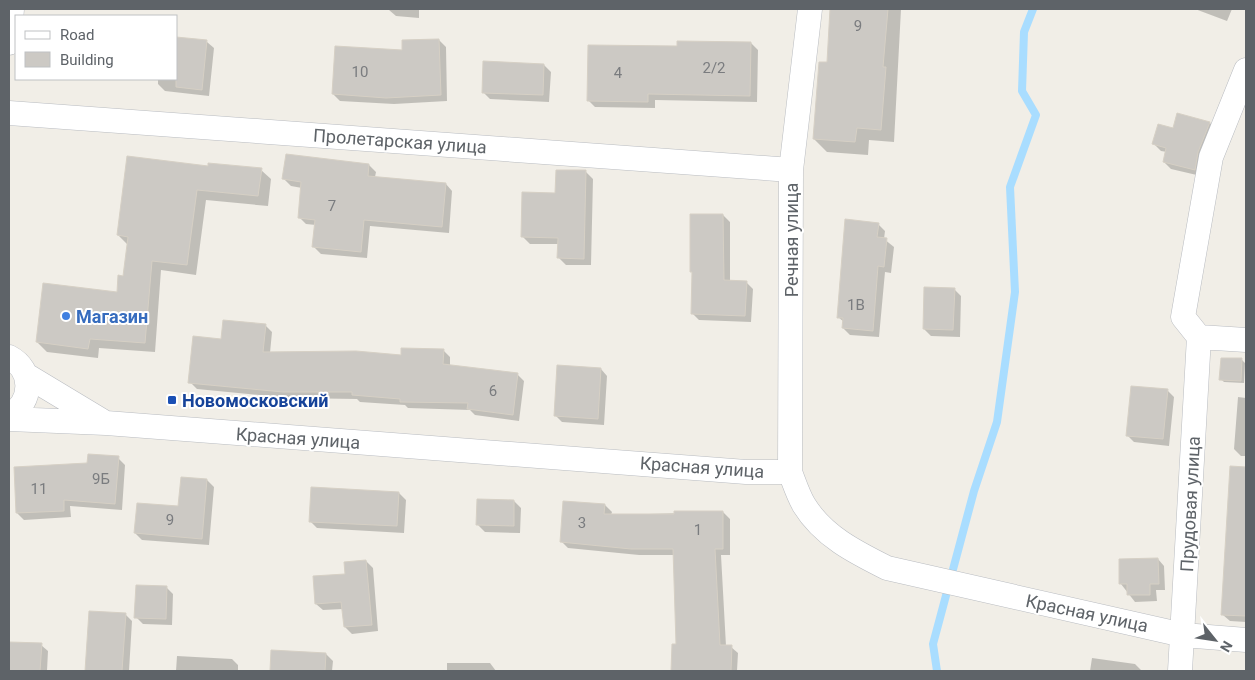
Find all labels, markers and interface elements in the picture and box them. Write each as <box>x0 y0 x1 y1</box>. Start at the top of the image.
legend <box>15 15 178 80</box>
house number: 9 <box>854 17 862 35</box>
text: Road <box>60 26 94 44</box>
text: Building <box>60 51 114 69</box>
house number: 2/2 <box>702 59 726 77</box>
house number: 10 <box>352 63 368 81</box>
house number: 4 <box>614 64 623 82</box>
street label: Пролетарская улица <box>312 124 488 158</box>
street label: Речная улица <box>781 183 802 297</box>
house number: 7 <box>328 197 336 215</box>
house number: 1В <box>847 296 865 314</box>
place label: Магазин <box>76 306 148 327</box>
marker: Магазин <box>60 310 72 322</box>
house number: 6 <box>489 382 497 400</box>
place label: Новомосковский <box>182 390 328 411</box>
marker: Новомосковский <box>166 394 178 406</box>
street label: Красная улица <box>235 423 361 453</box>
street label: Прудовая улица <box>1176 436 1204 572</box>
street label: Красная улица <box>639 452 765 482</box>
house number: 9Б <box>92 470 110 488</box>
house number: 11 <box>31 480 47 498</box>
house number: 9 <box>166 511 174 529</box>
house number: 3 <box>578 514 586 532</box>
house number: 1 <box>694 521 702 539</box>
street label: Красная улица <box>1024 590 1150 636</box>
north arrow <box>1190 615 1240 665</box>
text: N <box>1217 638 1236 655</box>

